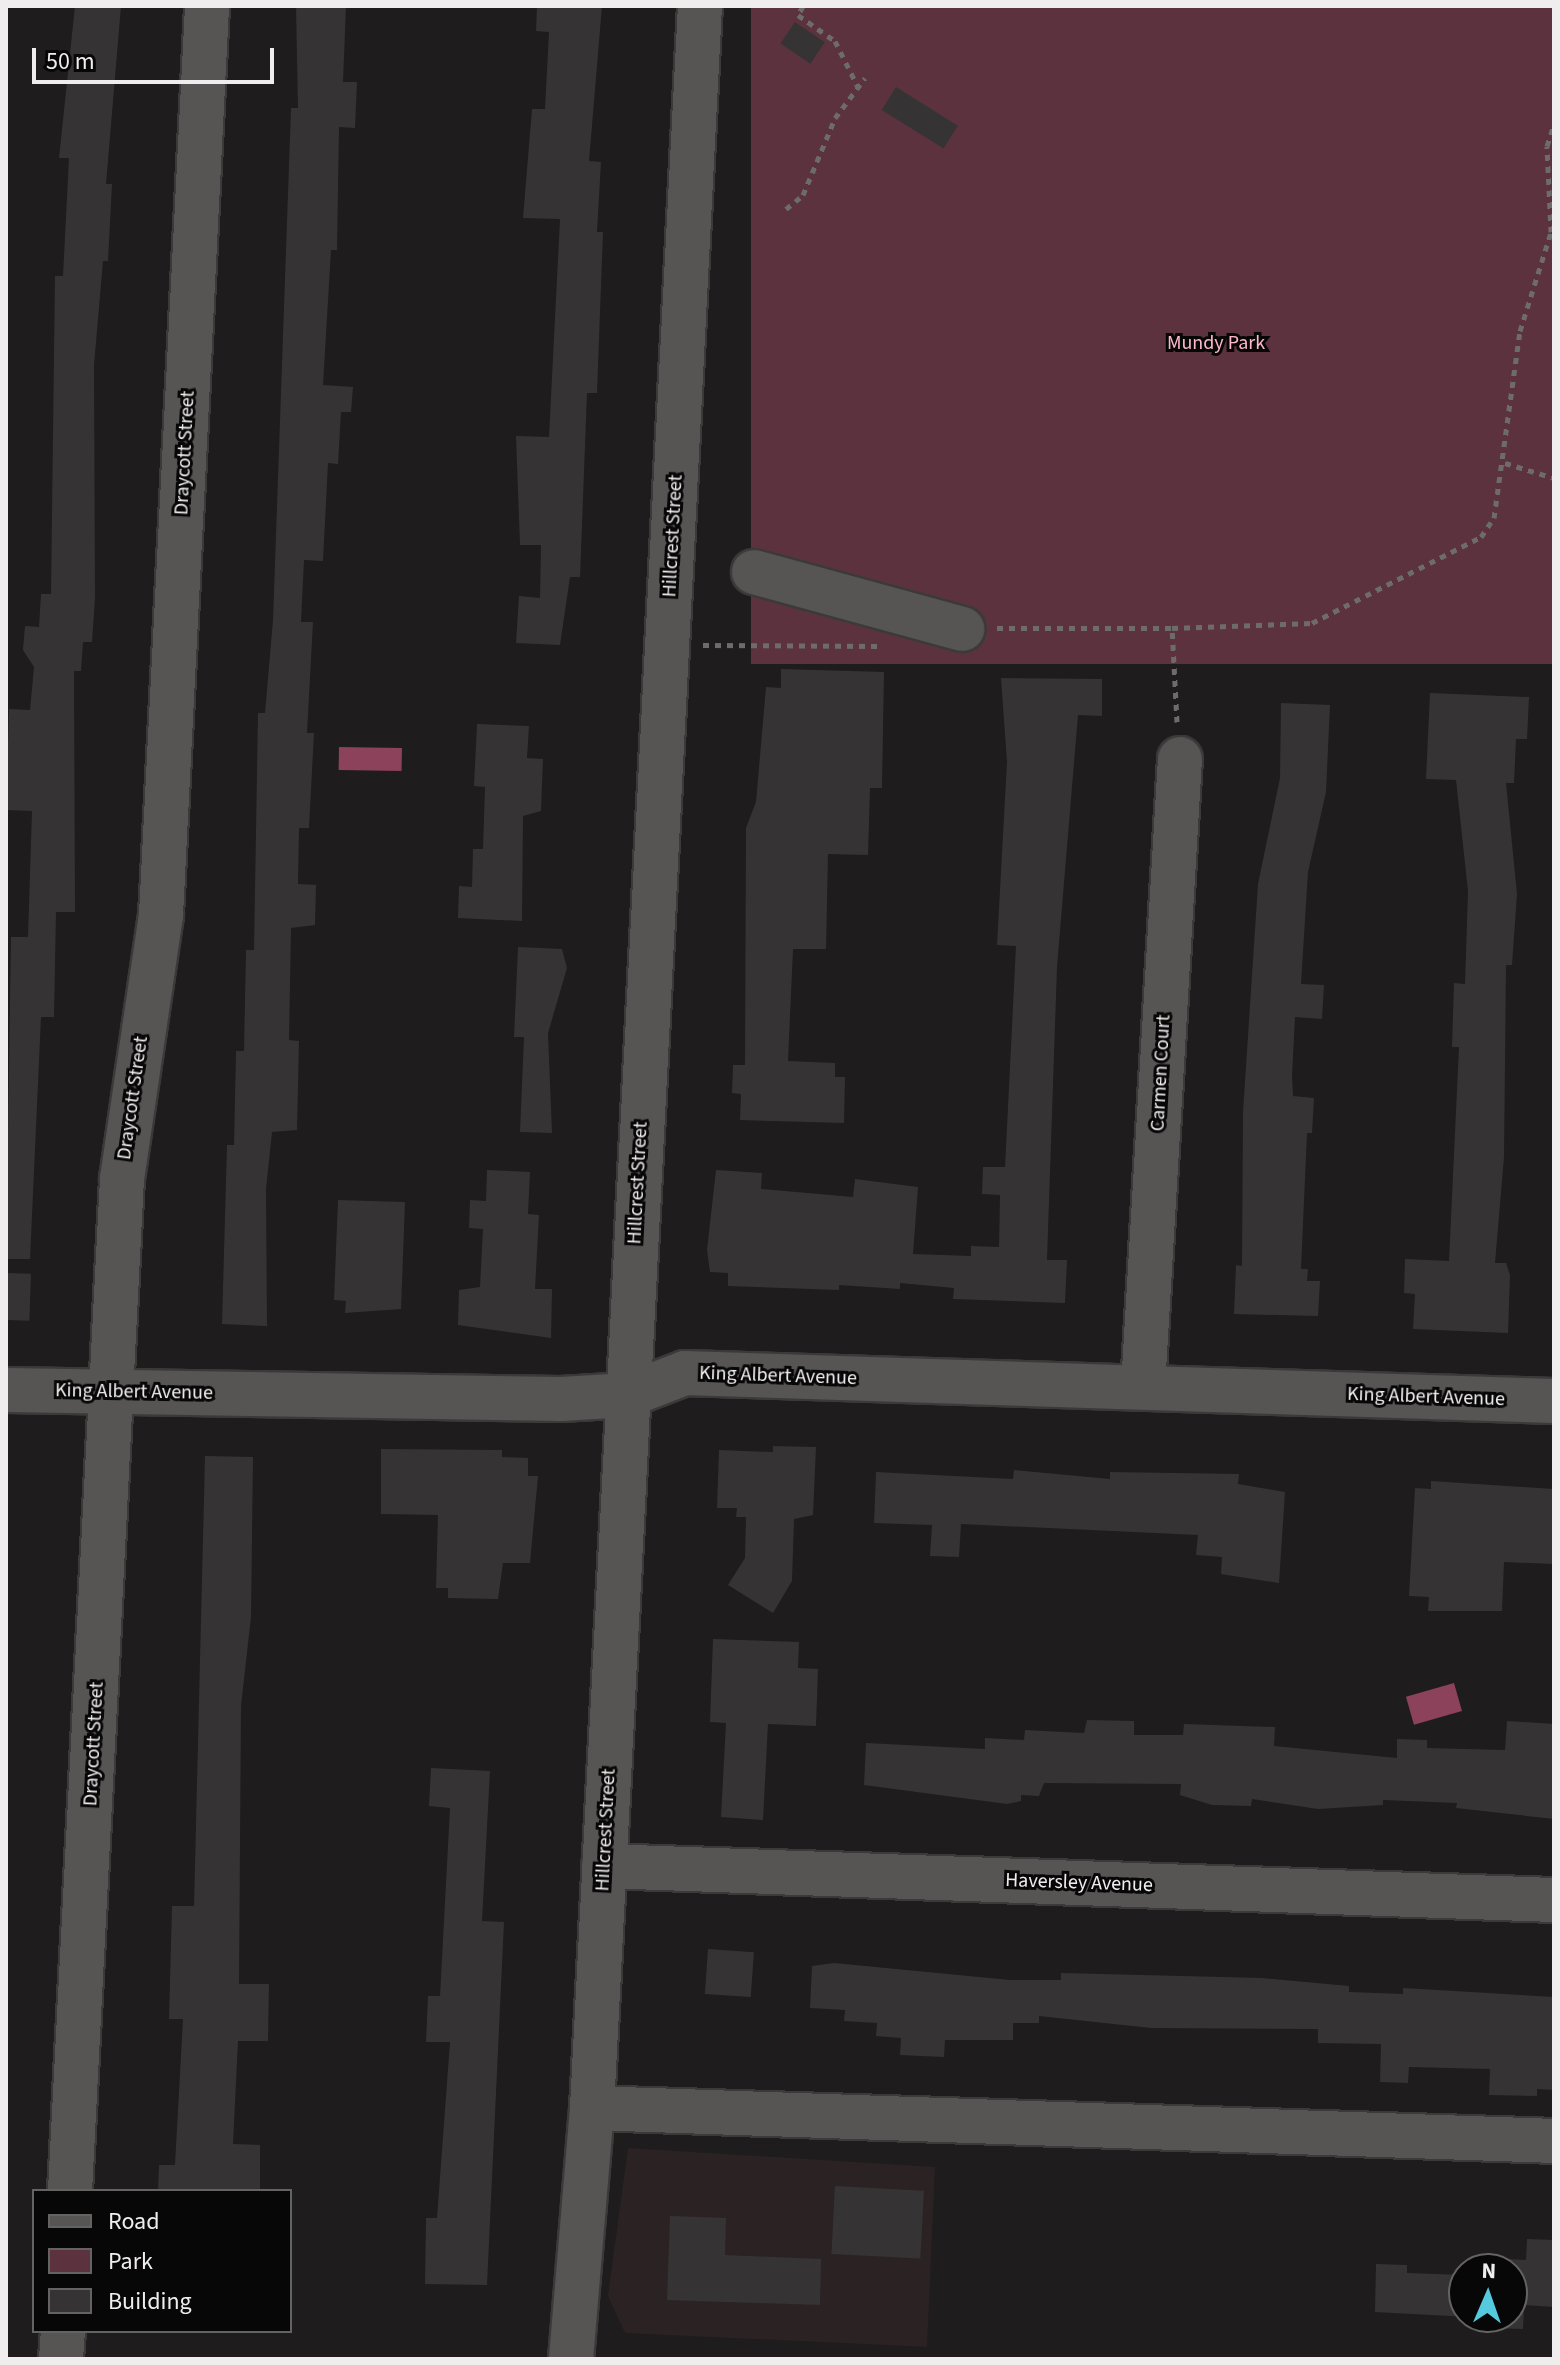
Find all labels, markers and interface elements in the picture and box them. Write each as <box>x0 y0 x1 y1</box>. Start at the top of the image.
scale bar <box>36 32 278 82</box>
text: 50 m <box>46 44 95 79</box>
park label: Mundy Park <box>1167 331 1265 355</box>
street label: Draycott Street <box>170 390 200 516</box>
street label: Hillcrest Street <box>658 474 688 598</box>
street label: Carmen Court <box>1146 1014 1176 1132</box>
street label: Draycott Street <box>112 1035 154 1161</box>
street label: Hillcrest Street <box>623 1121 653 1245</box>
street label: King Albert Avenue <box>699 1361 857 1391</box>
street label: King Albert Avenue <box>55 1379 213 1405</box>
street label: King Albert Avenue <box>1347 1382 1505 1412</box>
street label: Draycott Street <box>79 1681 109 1807</box>
street label: Hillcrest Street <box>591 1768 621 1892</box>
street label: Haversley Avenue <box>1005 1868 1153 1898</box>
legend <box>32 2189 292 2333</box>
text: Road <box>108 2204 160 2239</box>
text: Park <box>108 2244 153 2279</box>
north arrow <box>1448 2253 1528 2333</box>
text: N <box>1481 2255 1497 2287</box>
text: Building <box>108 2284 192 2319</box>

